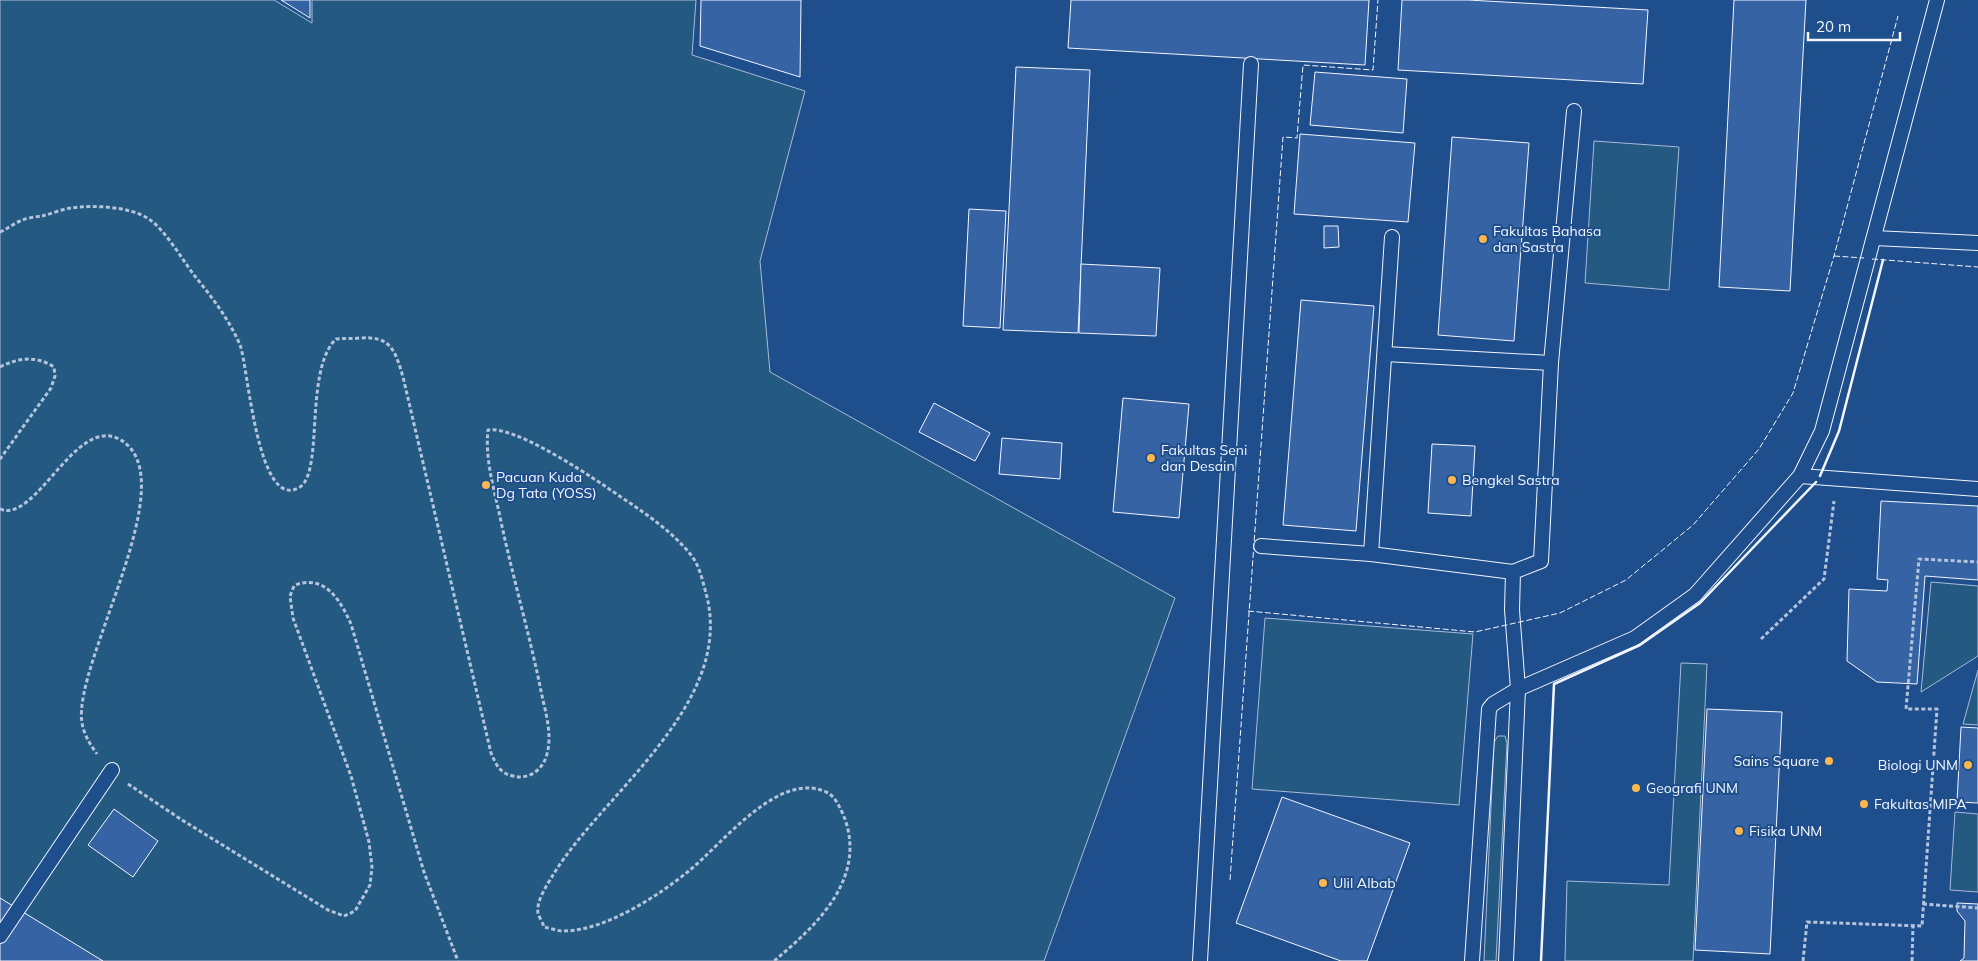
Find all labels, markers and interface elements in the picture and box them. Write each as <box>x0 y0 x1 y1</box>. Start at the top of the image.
scale bar <box>1808 10 1900 42</box>
text: 20 m <box>1816 17 1851 36</box>
place label: Fakultas Bahasa dan Sastra <box>1493 222 1601 256</box>
marker: Fakultas Bahasa dan Sastra <box>1477 233 1489 245</box>
place label: Fakultas Seni dan Desain <box>1161 441 1247 475</box>
marker: Fakultas Seni dan Desain <box>1145 452 1157 464</box>
place label: Pacuan Kuda Dg Tata (YOSS) <box>496 468 597 502</box>
place label: Bengkel Sastra <box>1462 471 1560 489</box>
marker: Bengkel Sastra <box>1446 474 1458 486</box>
marker: Pacuan Kuda Dg Tata (YOSS) <box>480 479 492 491</box>
place label: Sains Square <box>1734 752 1819 770</box>
marker: Sains Square <box>1823 755 1835 767</box>
place label: Biologi UNM <box>1878 756 1958 774</box>
marker: Biologi UNM <box>1962 759 1974 771</box>
place label: Geografi UNM <box>1646 779 1738 797</box>
marker: Geografi UNM <box>1630 782 1642 794</box>
place label: Fakultas MIPA <box>1874 795 1967 813</box>
marker: Fakultas MIPA <box>1858 798 1870 810</box>
place label: Fisika UNM <box>1749 822 1822 840</box>
marker: Fisika UNM <box>1733 825 1745 837</box>
place label: Ulil Albab <box>1333 874 1396 892</box>
marker: Ulil Albab <box>1317 877 1329 889</box>

